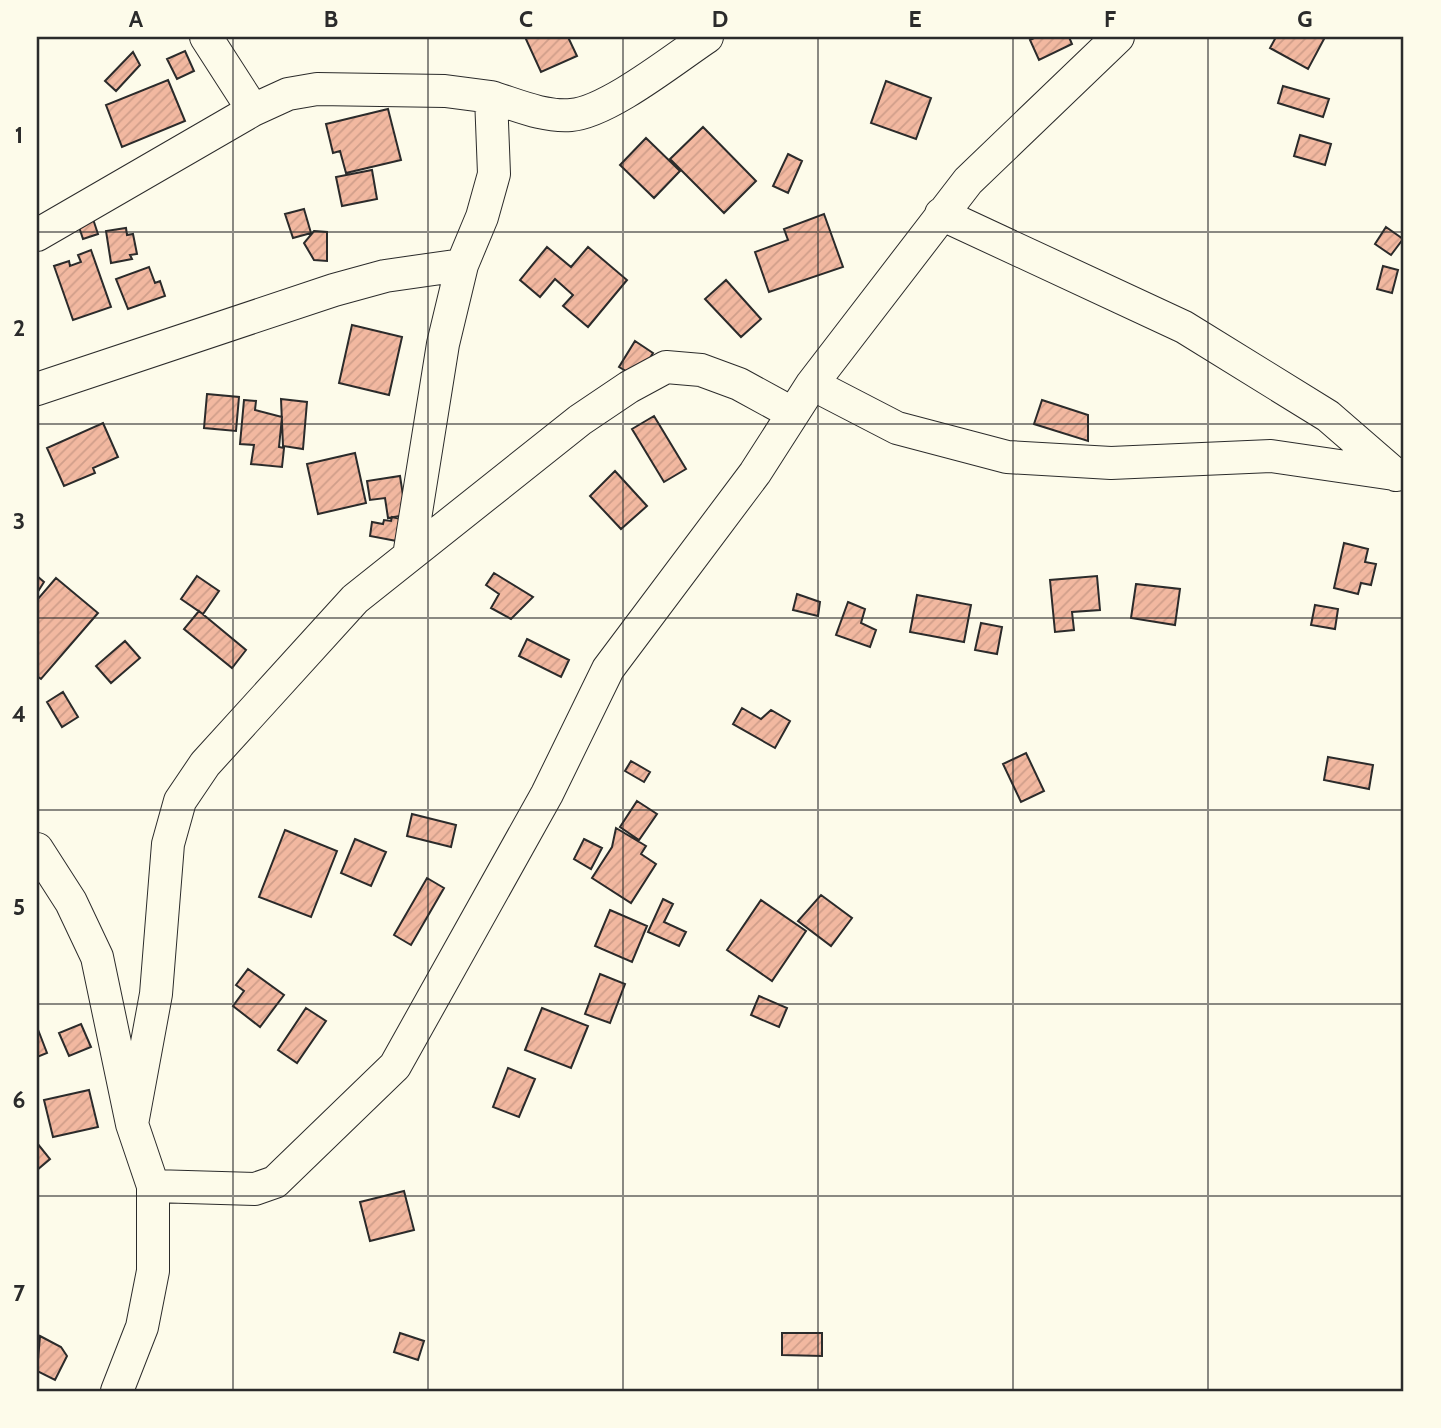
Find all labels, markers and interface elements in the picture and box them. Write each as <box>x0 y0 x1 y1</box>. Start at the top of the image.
text: A <box>129 5 144 33</box>
text: B <box>324 5 338 33</box>
text: C <box>519 5 533 33</box>
text: D <box>712 5 728 33</box>
text: E <box>908 5 922 33</box>
text: F <box>1104 5 1116 33</box>
text: G <box>1297 5 1313 33</box>
text: 1 <box>15 121 23 149</box>
text: 2 <box>13 314 25 342</box>
text: 3 <box>13 507 25 535</box>
text: 4 <box>12 700 26 728</box>
text: 5 <box>13 893 25 921</box>
text: 6 <box>13 1086 25 1114</box>
text: 7 <box>13 1279 25 1307</box>

